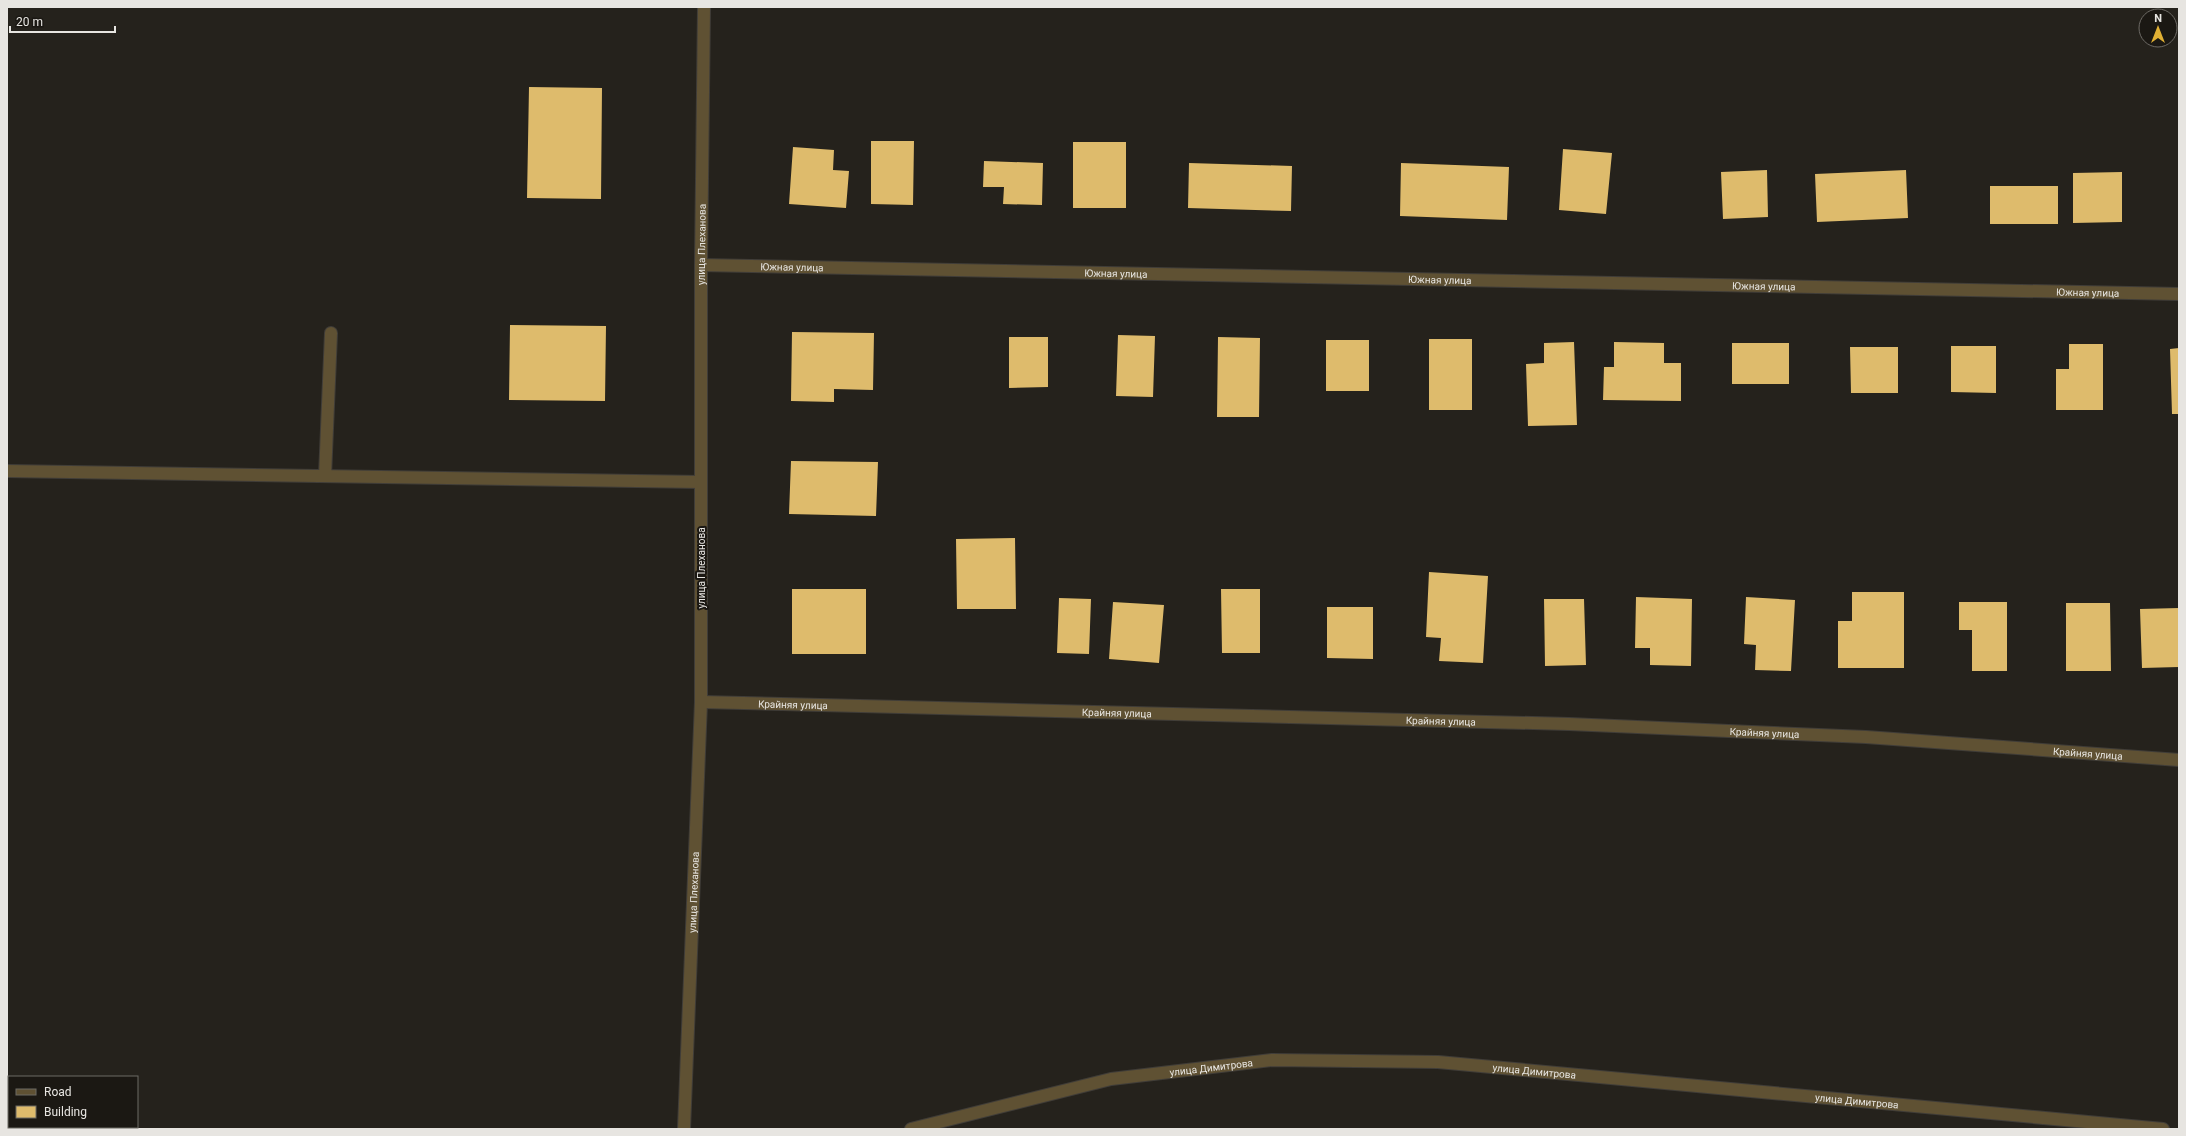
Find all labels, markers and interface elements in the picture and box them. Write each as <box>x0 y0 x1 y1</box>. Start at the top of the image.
scale bar <box>10 8 115 34</box>
north arrow <box>2138 8 2178 48</box>
text: N <box>2154 12 2162 25</box>
text: 20 m <box>16 15 43 29</box>
street label: улица Плеханова <box>696 204 707 285</box>
street label: Южная улица <box>760 261 824 273</box>
street label: Южная улица <box>1084 267 1148 279</box>
street label: Южная улица <box>1408 273 1472 286</box>
street label: Южная улица <box>1732 280 1796 292</box>
street label: Южная улица <box>2056 286 2119 298</box>
street label: улица Плеханова <box>696 527 707 609</box>
street label: Крайняя улица <box>758 698 828 711</box>
street label: Крайняя улица <box>1082 706 1152 719</box>
street label: Крайняя улица <box>1406 714 1476 727</box>
street label: Крайняя улица <box>1729 726 1800 740</box>
street label: Крайняя улица <box>2053 745 2123 761</box>
street label: улица Плеханова <box>686 851 701 933</box>
street label: улица Димитрова <box>1169 1057 1253 1078</box>
street label: улица Димитрова <box>1492 1062 1577 1080</box>
legend <box>8 1076 138 1128</box>
text: Road <box>44 1085 72 1099</box>
street label: улица Димитрова <box>1815 1091 1899 1110</box>
text: Building <box>44 1105 87 1119</box>

